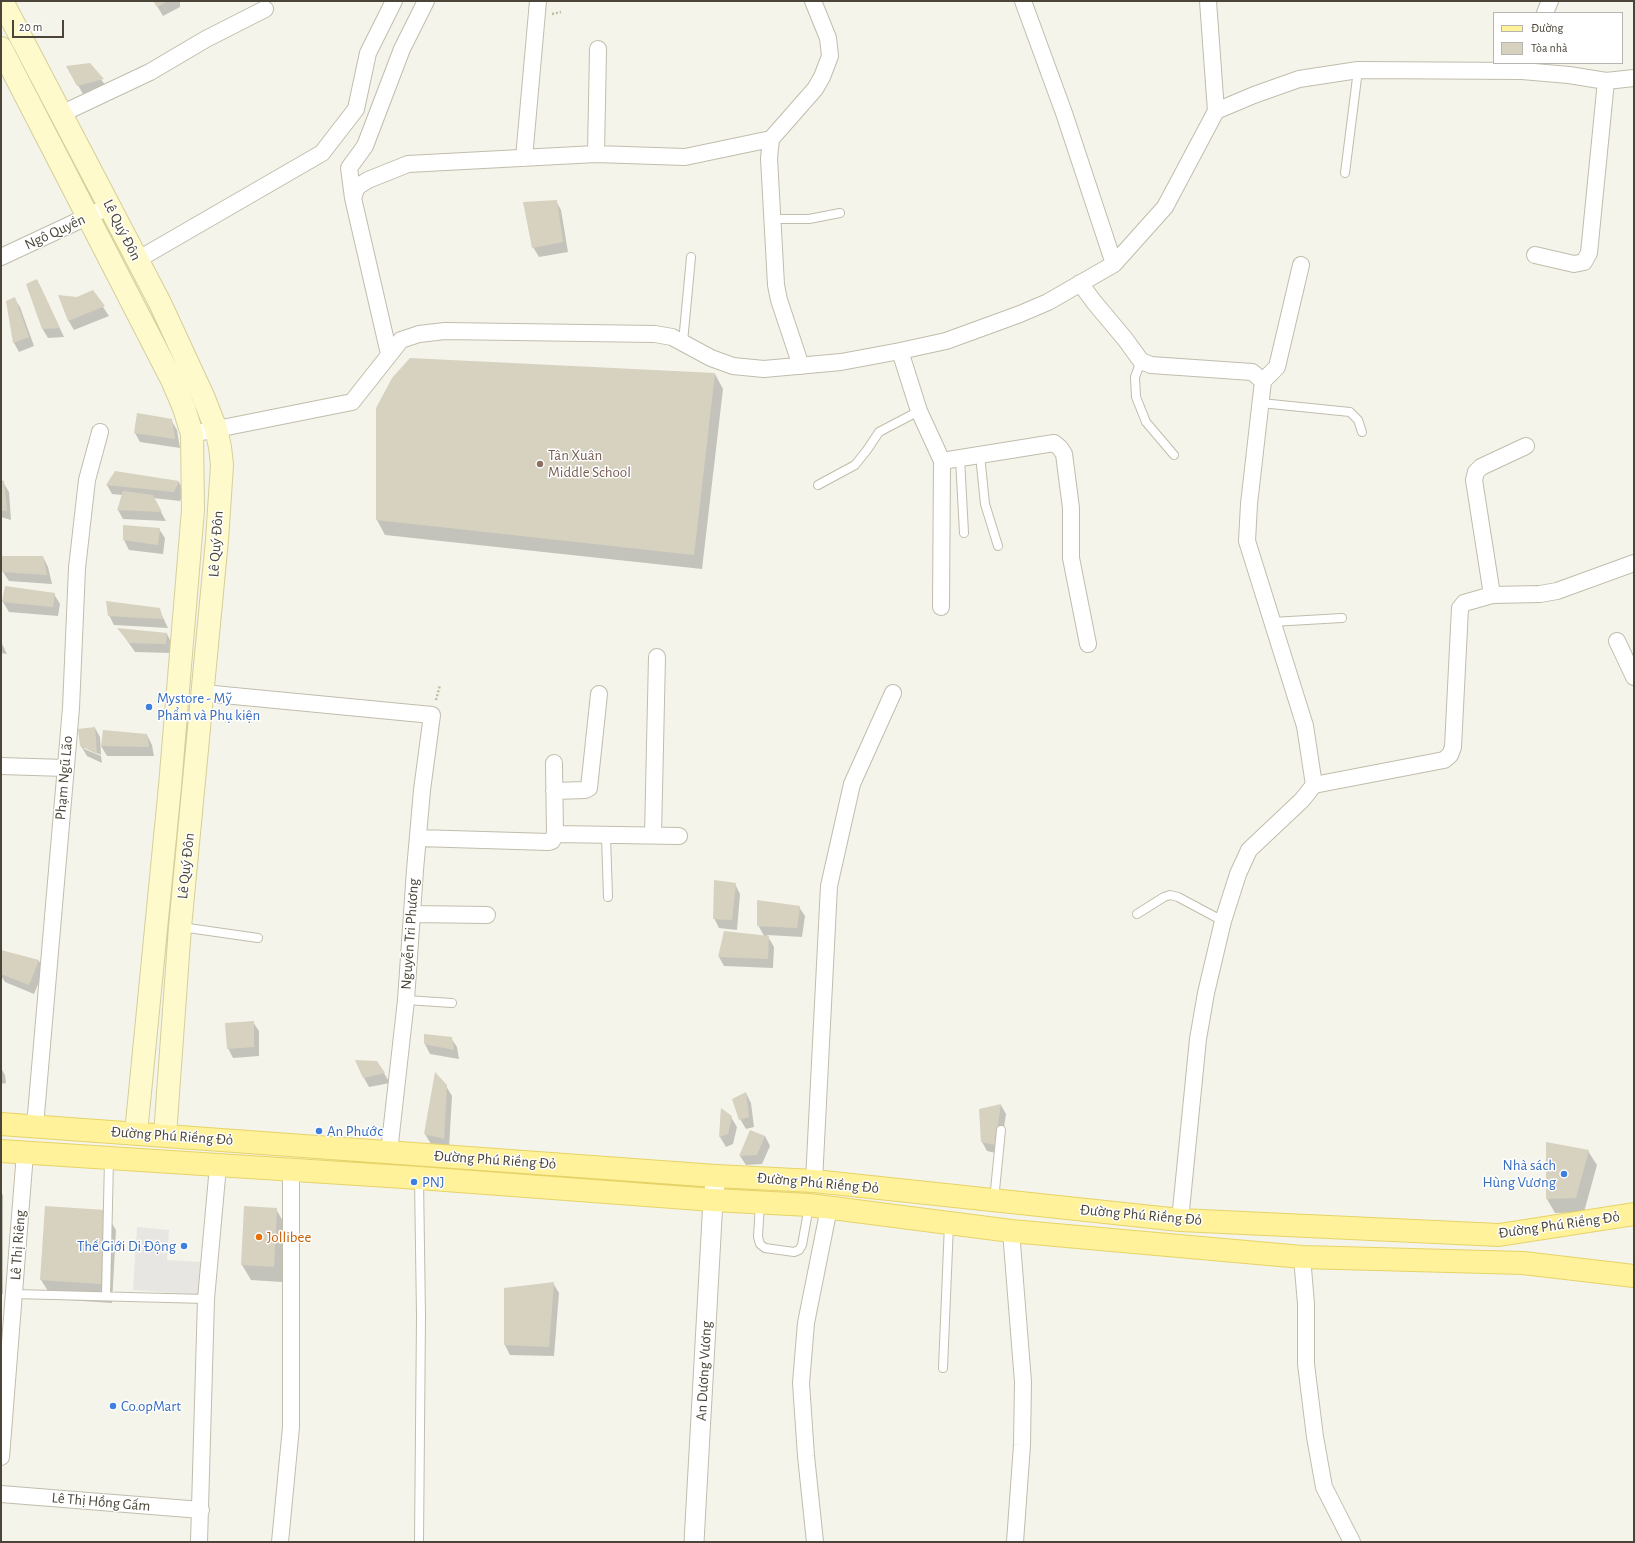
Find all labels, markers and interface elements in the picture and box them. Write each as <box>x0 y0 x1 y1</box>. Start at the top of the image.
scale bar <box>14 12 66 38</box>
legend <box>1493 12 1623 64</box>
text: 20 m <box>19 21 42 33</box>
text: Đường <box>1531 22 1563 34</box>
text: Tòa nhà <box>1531 42 1567 54</box>
street label: Lê Quý Đôn <box>99 196 145 264</box>
street label: Ngô Quyền <box>22 210 88 254</box>
place label: Tân Xuân Middle School <box>548 446 631 481</box>
marker: Tân Xuân Middle School <box>535 459 545 469</box>
street label: Lê Quý Đôn <box>205 510 227 578</box>
place label: Mystore - Mỹ Phẩm và Phụ kiện <box>157 689 260 724</box>
marker: Mystore - Mỹ Phẩm và Phụ kiện <box>144 702 154 712</box>
street label: Phạm Ngũ Lão <box>51 735 77 821</box>
street label: Lê Quý Đôn <box>174 832 198 900</box>
street label: Nguyễn Tri Phương <box>397 878 423 990</box>
place label: An Phước <box>327 1122 383 1140</box>
street label: Đường Phú Riềng Đỏ <box>110 1123 234 1149</box>
marker: An Phước <box>314 1126 324 1136</box>
street label: Đường Phú Riềng Đỏ <box>433 1147 557 1173</box>
place label: Nhà sách Hùng Vương <box>1482 1156 1556 1191</box>
street label: Đường Phú Riềng Đỏ <box>756 1169 880 1197</box>
marker: Nhà sách Hùng Vương <box>1559 1169 1569 1179</box>
place label: PNJ <box>422 1173 445 1191</box>
marker: PNJ <box>409 1177 419 1187</box>
street label: Đường Phú Riềng Đỏ <box>1079 1201 1203 1229</box>
street label: Đường Phú Riềng Đỏ <box>1497 1208 1621 1242</box>
street label: Lê Thị Riêng <box>7 1209 29 1281</box>
place label: Jollibee <box>267 1228 311 1246</box>
marker: Jollibee <box>254 1232 264 1242</box>
place label: Thế Giới Di Động <box>77 1237 176 1255</box>
marker: Thế Giới Di Động <box>179 1241 189 1251</box>
street label: An Dương Vương <box>692 1321 716 1421</box>
place label: Co.opMart <box>121 1397 181 1415</box>
marker: Co.opMart <box>108 1401 118 1411</box>
street label: Lê Thị Hồng Gấm <box>51 1489 151 1515</box>

